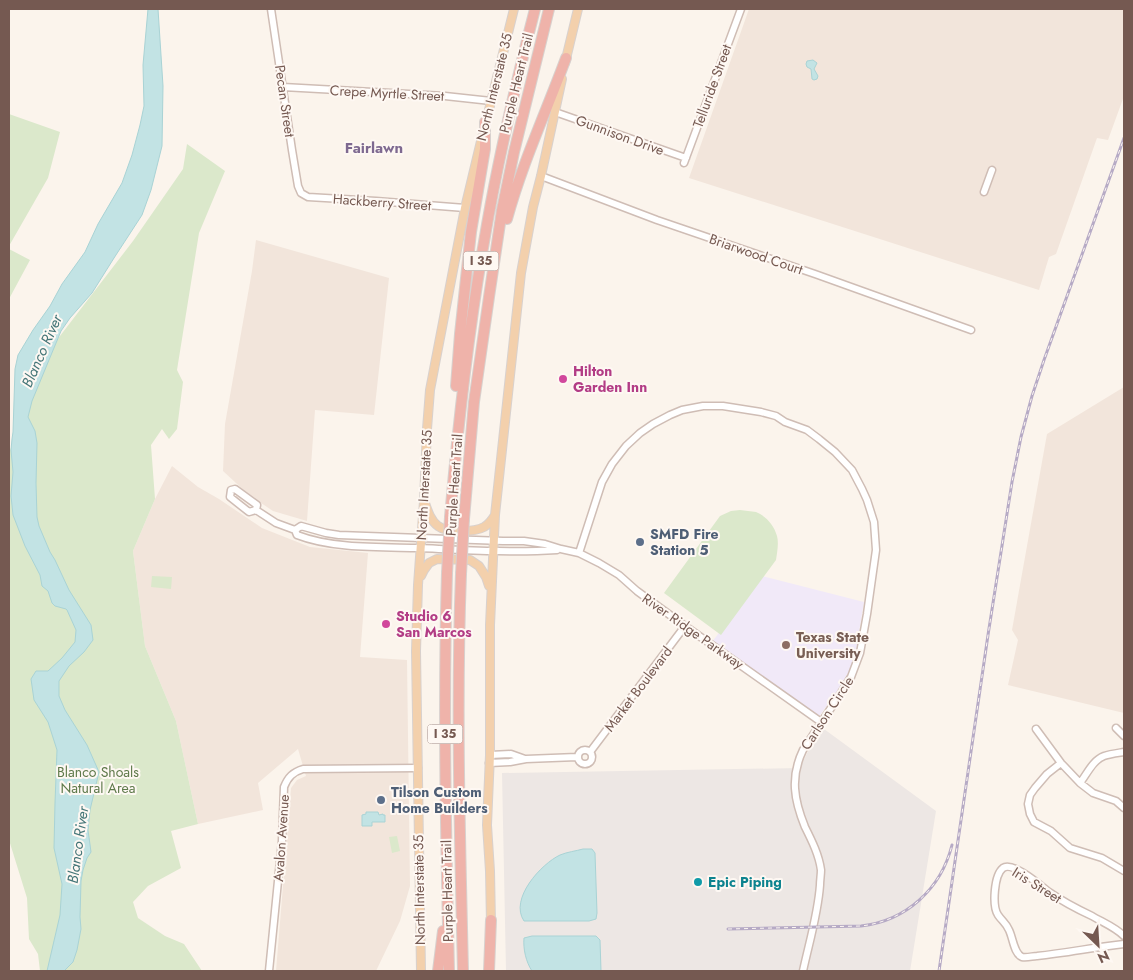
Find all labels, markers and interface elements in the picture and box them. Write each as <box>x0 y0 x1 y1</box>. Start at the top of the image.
street label: North Interstate 35 <box>471 31 517 143</box>
street label: Purple Heart Trail <box>494 31 538 135</box>
street label: Telluride Street <box>688 41 737 130</box>
street label: Pecan Street <box>270 64 300 139</box>
street label: Crepe Myrtle Street <box>329 80 445 106</box>
street label: Gunnison Drive <box>573 110 667 160</box>
district label: Fairlawn <box>345 137 403 159</box>
street label: Hackberry Street <box>332 189 433 215</box>
street label: Briarwood Court <box>707 229 806 280</box>
road number: I 35 <box>464 252 498 270</box>
water label: Blanco River <box>16 310 68 391</box>
place label: Hilton Garden Inn <box>573 361 647 397</box>
marker: Hilton Garden Inn <box>557 373 569 385</box>
street label: North Interstate 35 <box>411 429 437 541</box>
street label: Purple Heart Trail <box>440 433 468 537</box>
place label: SMFD Fire Station 5 <box>650 524 719 560</box>
marker: SMFD Fire Station 5 <box>634 536 646 548</box>
street label: River Ridge Parkway <box>638 588 749 674</box>
place label: Studio 6 San Marcos <box>396 606 472 642</box>
marker: Studio 6 San Marcos <box>380 618 392 630</box>
place label: Texas State University <box>796 627 869 663</box>
marker: Texas State University <box>780 639 792 651</box>
street label: Market Boulevard <box>599 642 677 736</box>
street label: Carlson Circle <box>796 672 858 754</box>
road number: I 35 <box>428 724 462 744</box>
park label: Blanco Shoals Natural Area <box>57 762 139 798</box>
place label: Tilson Custom Home Builders <box>391 782 488 818</box>
street label: Avalon Avenue <box>268 794 294 882</box>
marker: Tilson Custom Home Builders <box>375 794 387 806</box>
water label: Blanco River <box>62 804 94 885</box>
street label: North Interstate 35 <box>408 835 430 945</box>
street label: Purple Heart Trail <box>436 840 458 942</box>
street label: Iris Street <box>1008 862 1066 908</box>
place label: Epic Piping <box>708 872 782 892</box>
marker: Epic Piping <box>692 876 704 888</box>
north arrow <box>1073 920 1123 970</box>
text: N <box>1094 945 1113 968</box>

